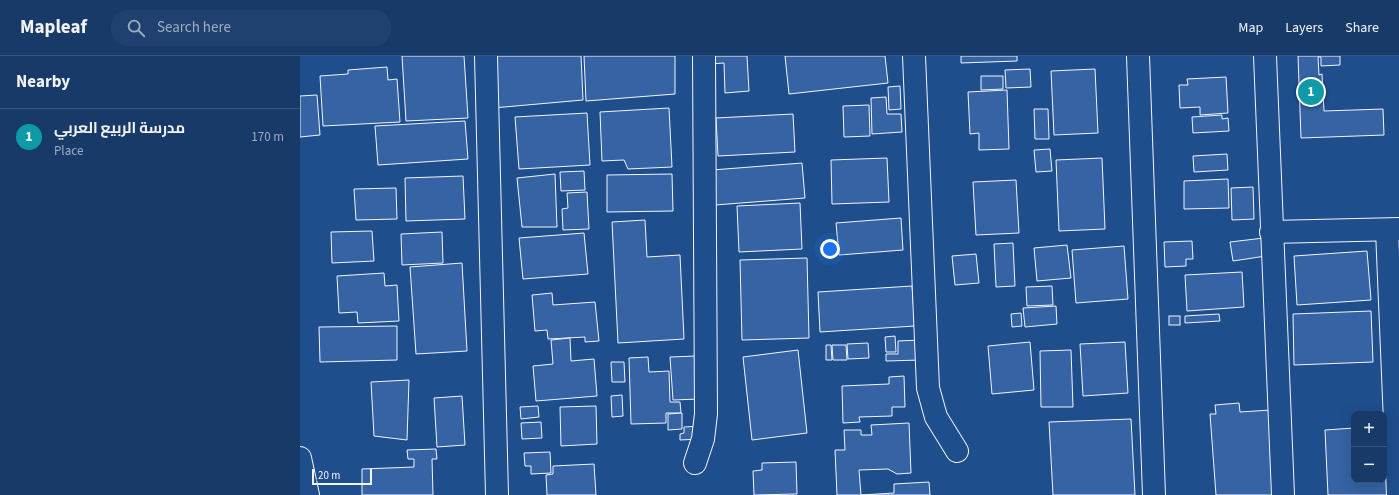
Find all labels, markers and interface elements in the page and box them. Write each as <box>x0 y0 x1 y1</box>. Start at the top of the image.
search box <box>111 10 391 46</box>
text: Mapleaf <box>20 14 87 41</box>
icon: search <box>125 17 147 39</box>
text: Search here <box>157 17 231 38</box>
text: Map <box>1238 18 1263 38</box>
text: Layers <box>1285 18 1323 38</box>
text: Share <box>1345 18 1379 38</box>
text: Nearby <box>16 70 70 94</box>
pin: 1 <box>1298 77 1324 107</box>
text: مدرسة الربيع العربي <box>54 118 185 139</box>
text: 1 <box>26 128 32 146</box>
text: 170 m <box>251 128 284 146</box>
text: Place <box>54 142 83 160</box>
your location <box>820 239 840 259</box>
map controls <box>1351 411 1387 483</box>
button: + <box>1351 411 1387 447</box>
button: − <box>1351 447 1387 483</box>
scale bar <box>312 467 372 486</box>
text: 20 m <box>318 468 340 483</box>

